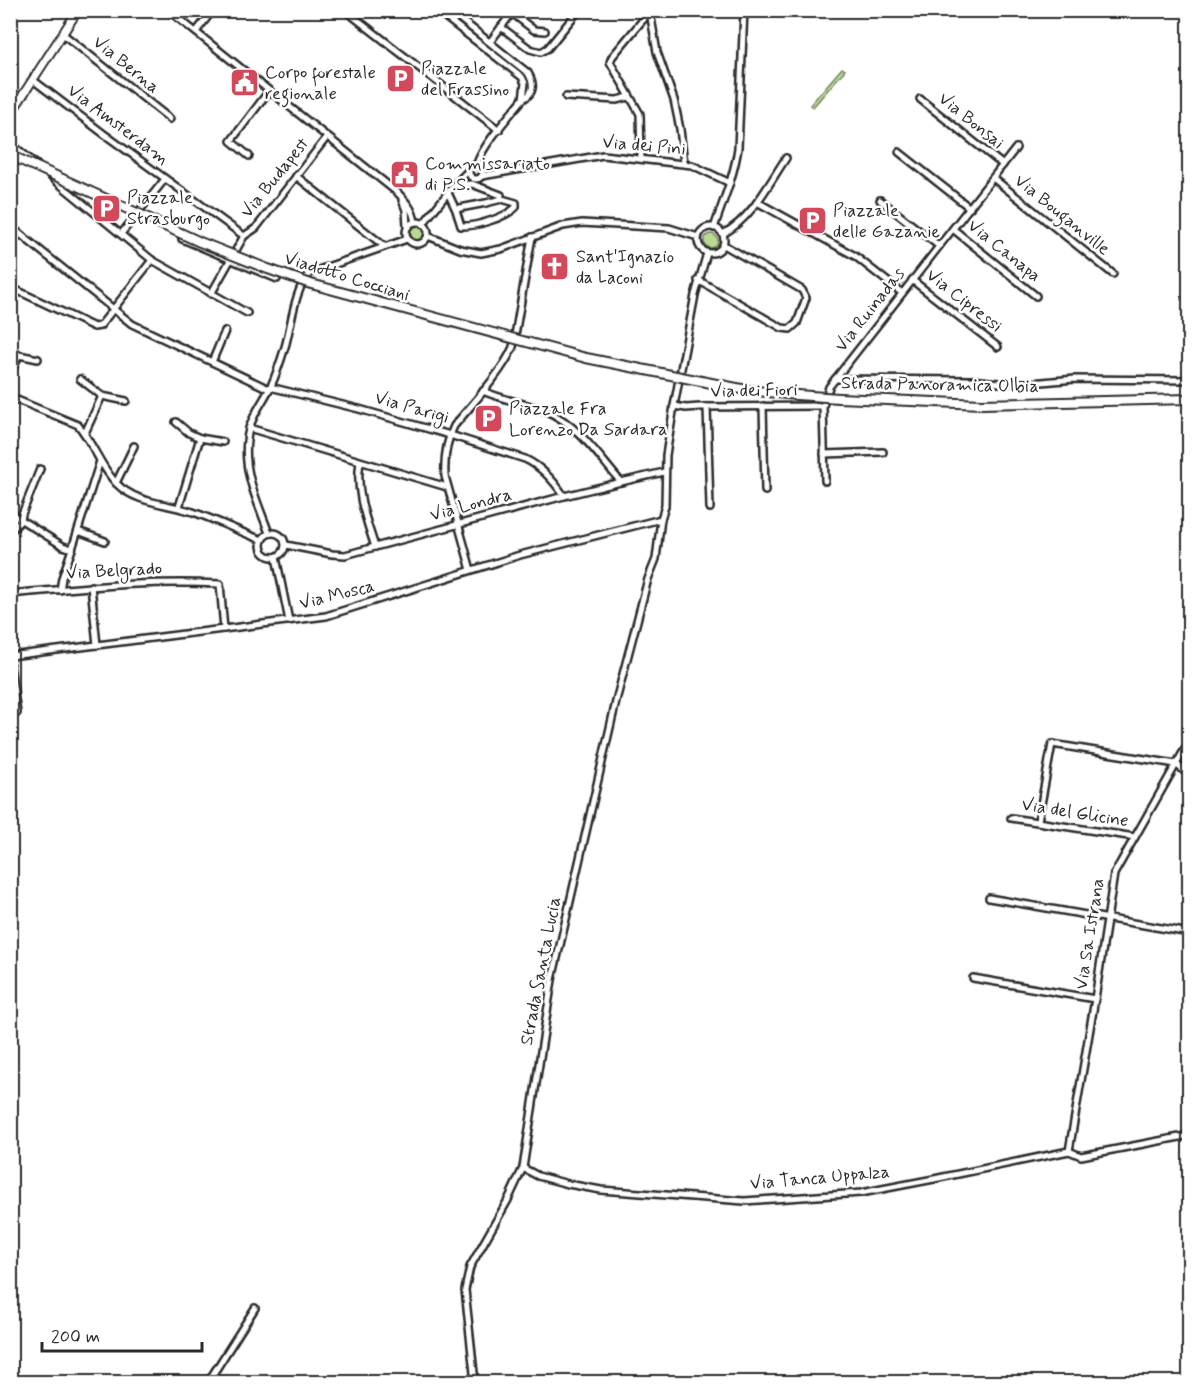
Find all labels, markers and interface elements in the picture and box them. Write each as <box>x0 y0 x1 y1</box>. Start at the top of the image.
street label: Via Berna <box>88 31 164 99</box>
place label: Piazzale del Frassino <box>421 57 509 102</box>
place label: Corpo forestale regionale <box>265 61 376 108</box>
parking icon: Piazzale del Frassino <box>384 63 416 95</box>
public building icon: Corpo forestale regionale <box>228 67 260 99</box>
street label: Via Amsterdam <box>62 79 174 171</box>
street label: Via Bonsai <box>933 87 1009 155</box>
street label: Via dei Pini <box>601 130 687 162</box>
street label: Via Budapest <box>235 132 315 223</box>
place label: Commissariato di P.S. <box>425 152 550 197</box>
public building icon: Commissariato di P.S. <box>388 158 420 190</box>
street label: Via Bouganville <box>1008 169 1115 263</box>
place label: Piazzale Strasburgo <box>127 186 210 231</box>
parking icon: Piazzale Strasburgo <box>90 192 122 224</box>
place label: Piazzale delle Gazanie <box>833 199 940 244</box>
parking icon: Piazzale delle Gazanie <box>796 205 828 237</box>
street label: Via Canapa <box>962 214 1046 288</box>
place label: Sant'Ignazio da Laconi <box>576 245 674 290</box>
street label: Viadotto Cocciani <box>282 247 412 307</box>
church icon: Sant'Ignazio da Laconi <box>539 251 571 283</box>
street label: Via Ruinadas <box>829 263 911 357</box>
street label: Via Cipressi <box>921 264 1007 338</box>
street label: Strada Panoramica Olbia <box>841 371 1039 399</box>
street label: Via dei Fiori <box>710 378 798 404</box>
street label: Via Parigi <box>372 386 452 431</box>
place label: Piazzale Fra Lorenzo Da Sardara <box>509 397 668 442</box>
parking icon: Piazzale Fra Lorenzo Da Sardara <box>472 403 504 435</box>
street label: Via Londra <box>427 483 515 527</box>
street label: Via Belgrado <box>65 556 163 586</box>
street label: Via Mosca <box>297 574 377 616</box>
street label: Via del Glicine <box>1020 793 1130 833</box>
street label: Via Sa Istrana <box>1069 877 1111 991</box>
street label: Strada Santa Lucia <box>515 895 567 1047</box>
street label: Via Tanca Uppalza <box>749 1160 891 1196</box>
scale bar <box>42 1315 202 1353</box>
text: 200 m <box>51 1325 100 1349</box>

